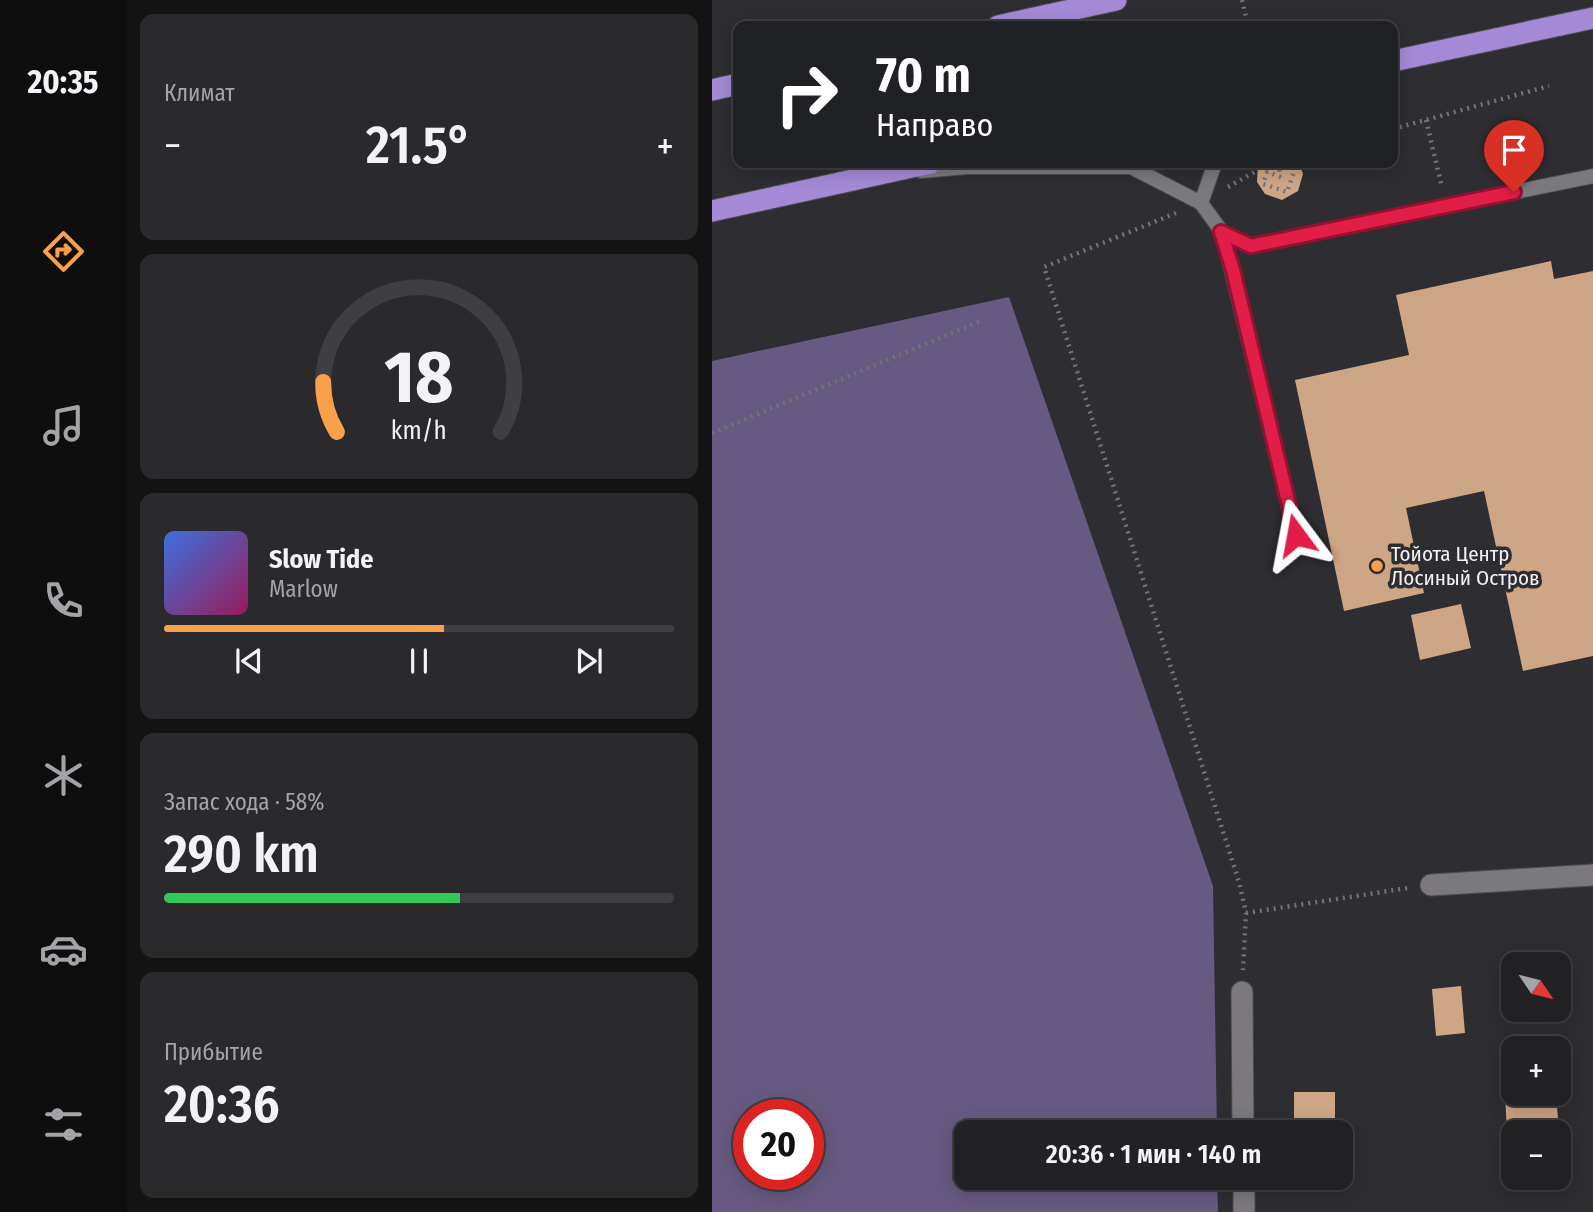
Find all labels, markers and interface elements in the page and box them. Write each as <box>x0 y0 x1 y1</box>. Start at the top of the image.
text: 70 m <box>876 46 971 105</box>
icon: right <box>761 49 852 140</box>
text: 20:35 <box>28 63 98 101</box>
text: Климат <box>164 79 235 107</box>
text: Направо <box>876 106 993 144</box>
text: 21.5° <box>366 114 472 177</box>
pin <box>1484 120 1544 192</box>
text: − <box>164 123 181 169</box>
text: + <box>657 123 674 169</box>
icon: arrive <box>1495 131 1533 169</box>
icon: directions <box>39 227 88 276</box>
text: 18 <box>384 335 454 422</box>
icon: music <box>39 401 88 450</box>
text: km/h <box>391 416 447 446</box>
position arrow <box>1259 498 1333 572</box>
place label: Тойота Центр Лосиный Остров <box>1391 541 1540 591</box>
text: Slow Tide <box>269 544 373 575</box>
marker: Тойота Центр Лосиный Остров <box>1369 558 1385 574</box>
text: Marlow <box>269 575 338 603</box>
icon: phone <box>39 576 88 625</box>
icon: previous <box>230 642 268 680</box>
icon: pause <box>400 642 438 680</box>
icon: next <box>570 642 608 680</box>
icon: climate <box>39 751 88 800</box>
text: Запас хода · 58% <box>164 788 324 816</box>
text: 290 km <box>164 823 319 886</box>
icon: car <box>39 925 88 974</box>
north arrow <box>1501 952 1571 1022</box>
map controls <box>1501 952 1571 1190</box>
button: + <box>1501 1036 1571 1106</box>
text: Прибытие <box>164 1038 263 1066</box>
text: 20:36 <box>164 1073 280 1136</box>
speed limit sign: 20 <box>733 1099 824 1190</box>
icon: filters <box>39 1100 88 1149</box>
button: − <box>1501 1120 1571 1190</box>
text: 20:36 · 1 мин · 140 m <box>1046 1139 1261 1170</box>

